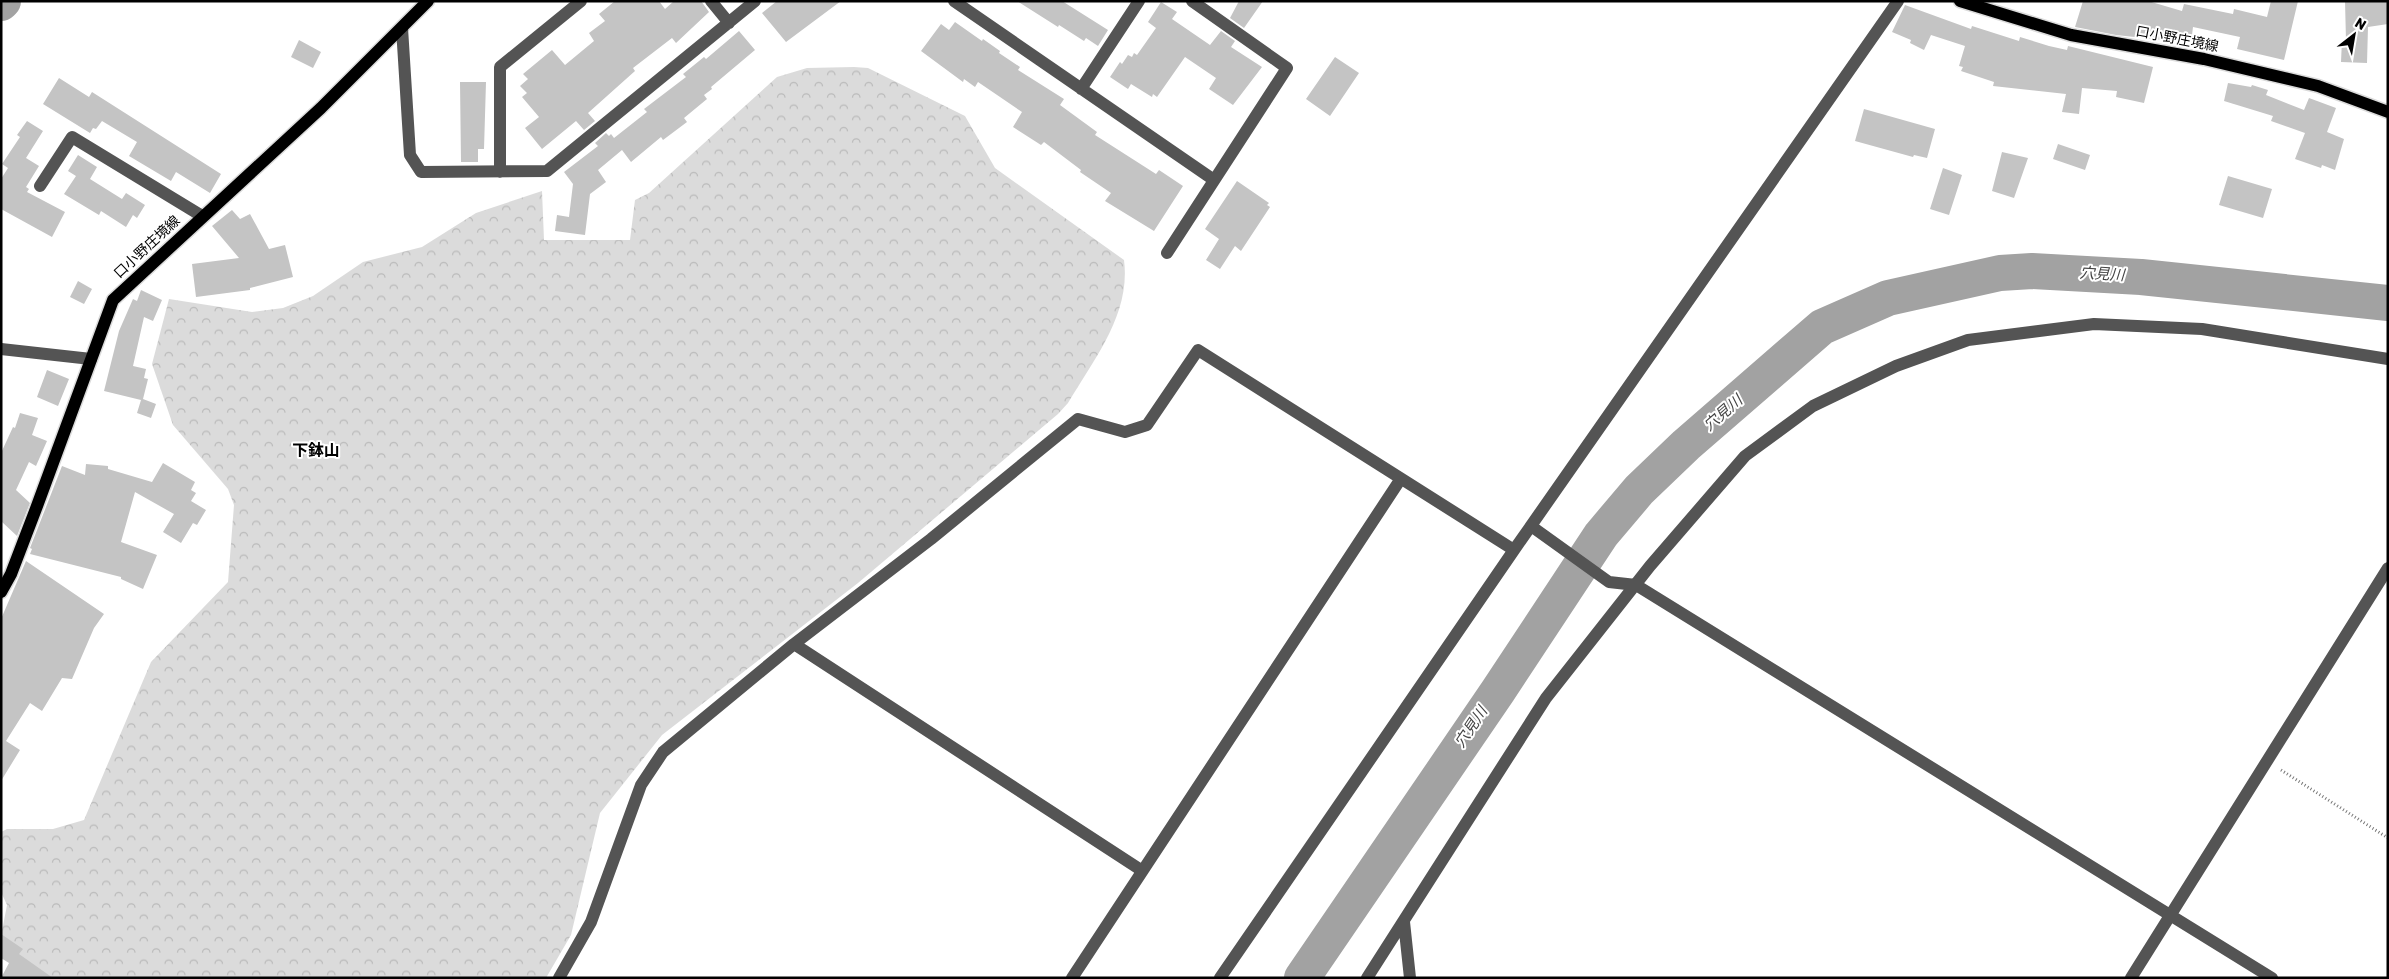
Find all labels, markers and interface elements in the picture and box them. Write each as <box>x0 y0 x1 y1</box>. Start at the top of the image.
north arrow <box>2329 10 2379 60</box>
text: N <box>2352 14 2369 34</box>
street label: 口小野庄境線 <box>2134 23 2220 55</box>
street label: 口小野庄境線 <box>110 212 184 282</box>
water label: 穴見川 <box>2079 264 2127 284</box>
water label: 穴見川 <box>1700 390 1747 435</box>
district label: 下鉢山 <box>292 441 340 460</box>
water label: 穴見川 <box>1451 702 1492 751</box>

